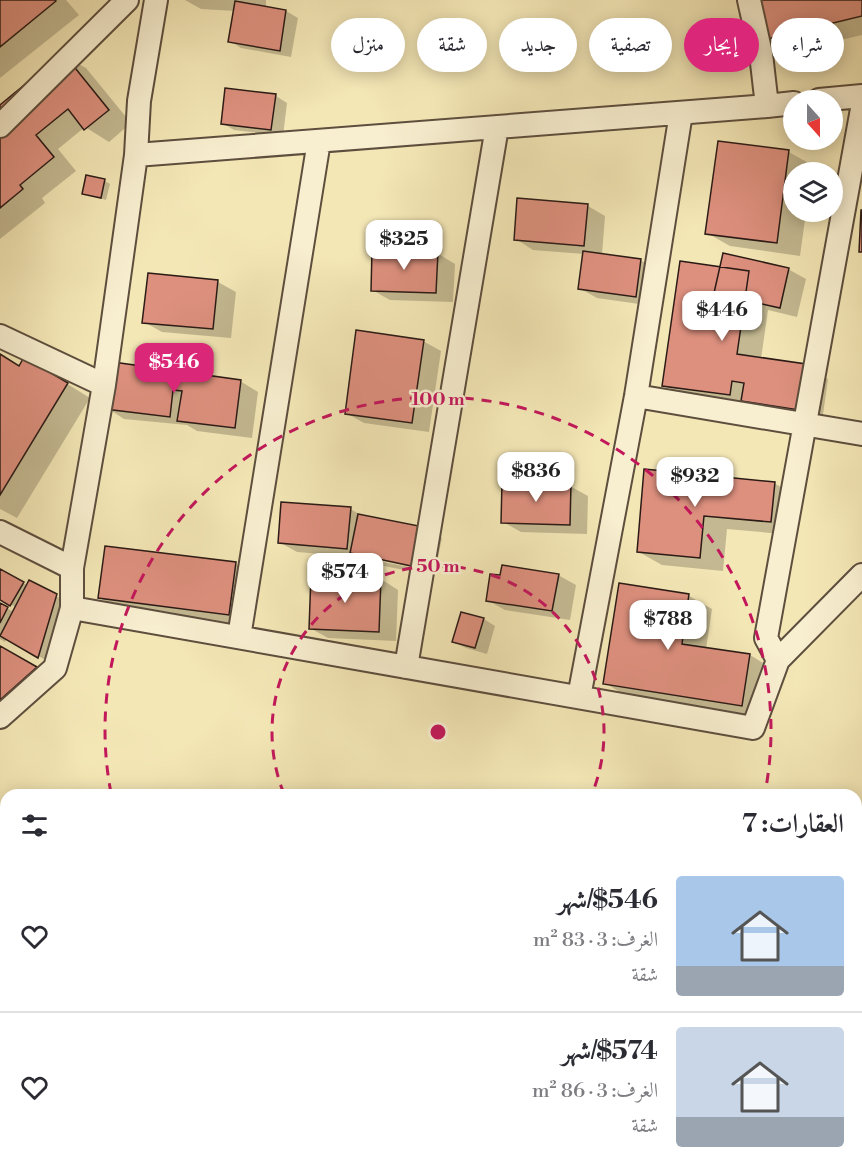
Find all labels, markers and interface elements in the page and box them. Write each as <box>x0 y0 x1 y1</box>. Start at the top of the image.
chip: منزل <box>331 18 405 72</box>
chip: شقة <box>417 18 487 72</box>
chip: جديد <box>499 18 577 72</box>
chip: تصفية <box>589 18 672 72</box>
chip: إيجار <box>684 18 759 72</box>
chip: شراء <box>771 18 844 72</box>
north arrow <box>783 90 843 150</box>
map controls <box>783 90 843 222</box>
button: layers <box>783 162 843 222</box>
pin: $325 <box>368 220 440 271</box>
text: $325 <box>380 227 428 252</box>
pin: $446 <box>686 291 758 342</box>
text: $446 <box>696 298 748 323</box>
pin: $546 <box>138 343 210 394</box>
text: $546 <box>149 350 199 375</box>
text: 100 m <box>411 388 465 411</box>
pin: $836 <box>500 452 572 503</box>
pin: $932 <box>659 457 731 508</box>
text: $836 <box>511 459 561 484</box>
text: $932 <box>670 464 720 489</box>
pin: $574 <box>309 553 381 604</box>
text: 50 m <box>416 555 460 578</box>
text: $574 <box>321 560 369 585</box>
pin: $788 <box>632 600 704 651</box>
text: $788 <box>644 607 692 632</box>
centre of rings <box>428 722 448 742</box>
text: العقارات: 7 <box>742 808 844 840</box>
icon: filters <box>18 809 51 842</box>
text: $546/شهر <box>557 884 658 916</box>
icon: home <box>724 900 796 972</box>
icon: heart <box>18 920 51 953</box>
text: الغرف: 3 · 83 m² <box>533 928 658 953</box>
text: شقة <box>632 963 658 988</box>
text: $574/شهر <box>561 1035 658 1067</box>
icon: home <box>724 1051 796 1123</box>
icon: heart <box>18 1071 51 1104</box>
text: الغرف: 3 · 86 m² <box>532 1079 658 1104</box>
text: شقة <box>632 1114 658 1139</box>

